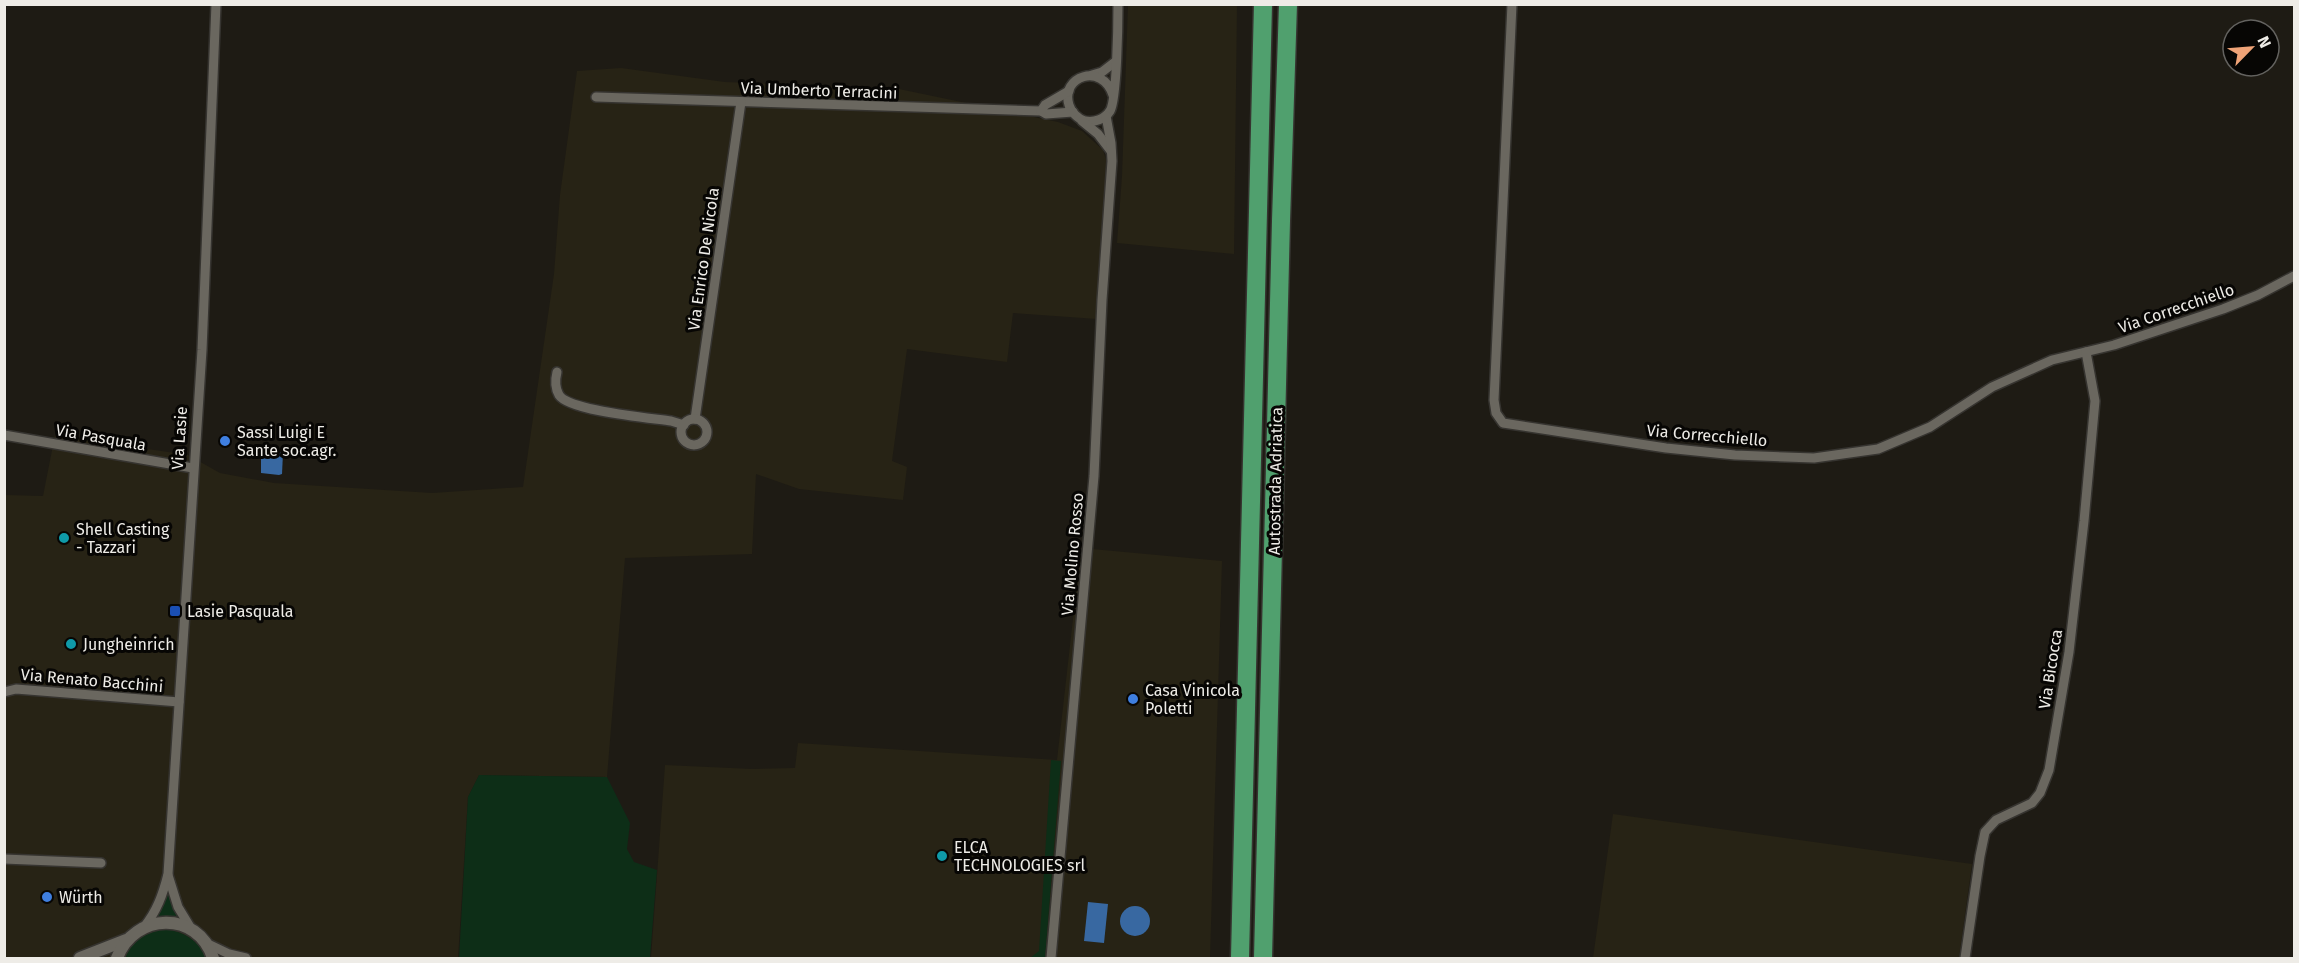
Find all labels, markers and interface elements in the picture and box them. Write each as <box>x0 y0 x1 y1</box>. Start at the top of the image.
north arrow <box>2221 18 2281 78</box>
text: N <box>2253 33 2275 51</box>
street label: Via Umberto Terracini <box>740 78 898 103</box>
street label: Via Enrico De Nicola <box>684 186 723 332</box>
street label: Via Correcchiello <box>2116 280 2237 337</box>
street label: Via Lasie <box>168 406 191 470</box>
street label: Autostrada Adriatica <box>1265 407 1286 555</box>
street label: Via Pasquala <box>54 420 148 455</box>
street label: Via Correcchiello <box>1646 421 1768 450</box>
place label: Sassi Luigi E Sante soc.agr. <box>237 423 337 460</box>
marker: Sassi Luigi E Sante soc.agr. <box>218 434 232 448</box>
street label: Via Molino Rosso <box>1058 492 1087 616</box>
place label: Shell Casting - Tazzari <box>76 520 170 557</box>
marker: Shell Casting - Tazzari <box>57 531 71 545</box>
place label: Lasie Pasquala <box>187 602 293 621</box>
marker: Lasie Pasquala <box>168 604 182 618</box>
street label: Via Bicocca <box>2035 628 2066 710</box>
place label: Jungheinrich <box>83 635 175 654</box>
marker: Jungheinrich <box>64 637 78 651</box>
street label: Via Renato Bacchini <box>20 665 164 696</box>
place label: Casa Vinicola Poletti <box>1145 681 1240 718</box>
marker: Casa Vinicola Poletti <box>1126 692 1140 706</box>
place label: ELCA TECHNOLOGIES srl <box>954 838 1086 875</box>
marker: ELCA TECHNOLOGIES srl <box>935 849 949 863</box>
place label: Würth <box>59 888 103 907</box>
marker: Würth <box>40 890 54 904</box>

